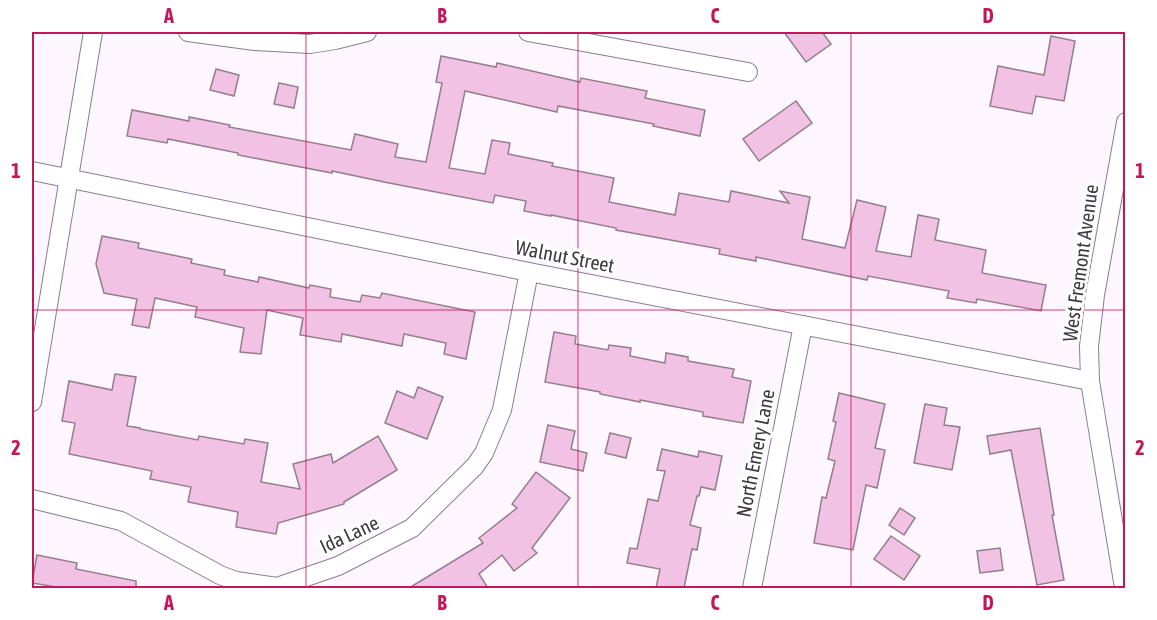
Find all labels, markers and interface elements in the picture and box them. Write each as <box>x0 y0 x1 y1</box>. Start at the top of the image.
text: A <box>163 4 174 27</box>
text: B <box>437 4 447 27</box>
text: C <box>711 4 720 27</box>
text: D <box>982 4 994 27</box>
text: 1 <box>11 159 21 182</box>
text: 1 <box>1135 159 1145 182</box>
street label: West Fremont Avenue <box>1058 183 1102 343</box>
street label: Walnut Street <box>514 235 617 277</box>
street label: North Emery Lane <box>731 387 779 519</box>
text: 2 <box>11 436 21 459</box>
text: 2 <box>1135 436 1145 459</box>
street label: Ida Lane <box>316 510 382 558</box>
text: A <box>163 591 174 614</box>
text: B <box>437 591 447 614</box>
text: C <box>711 591 720 614</box>
text: D <box>982 591 994 614</box>

